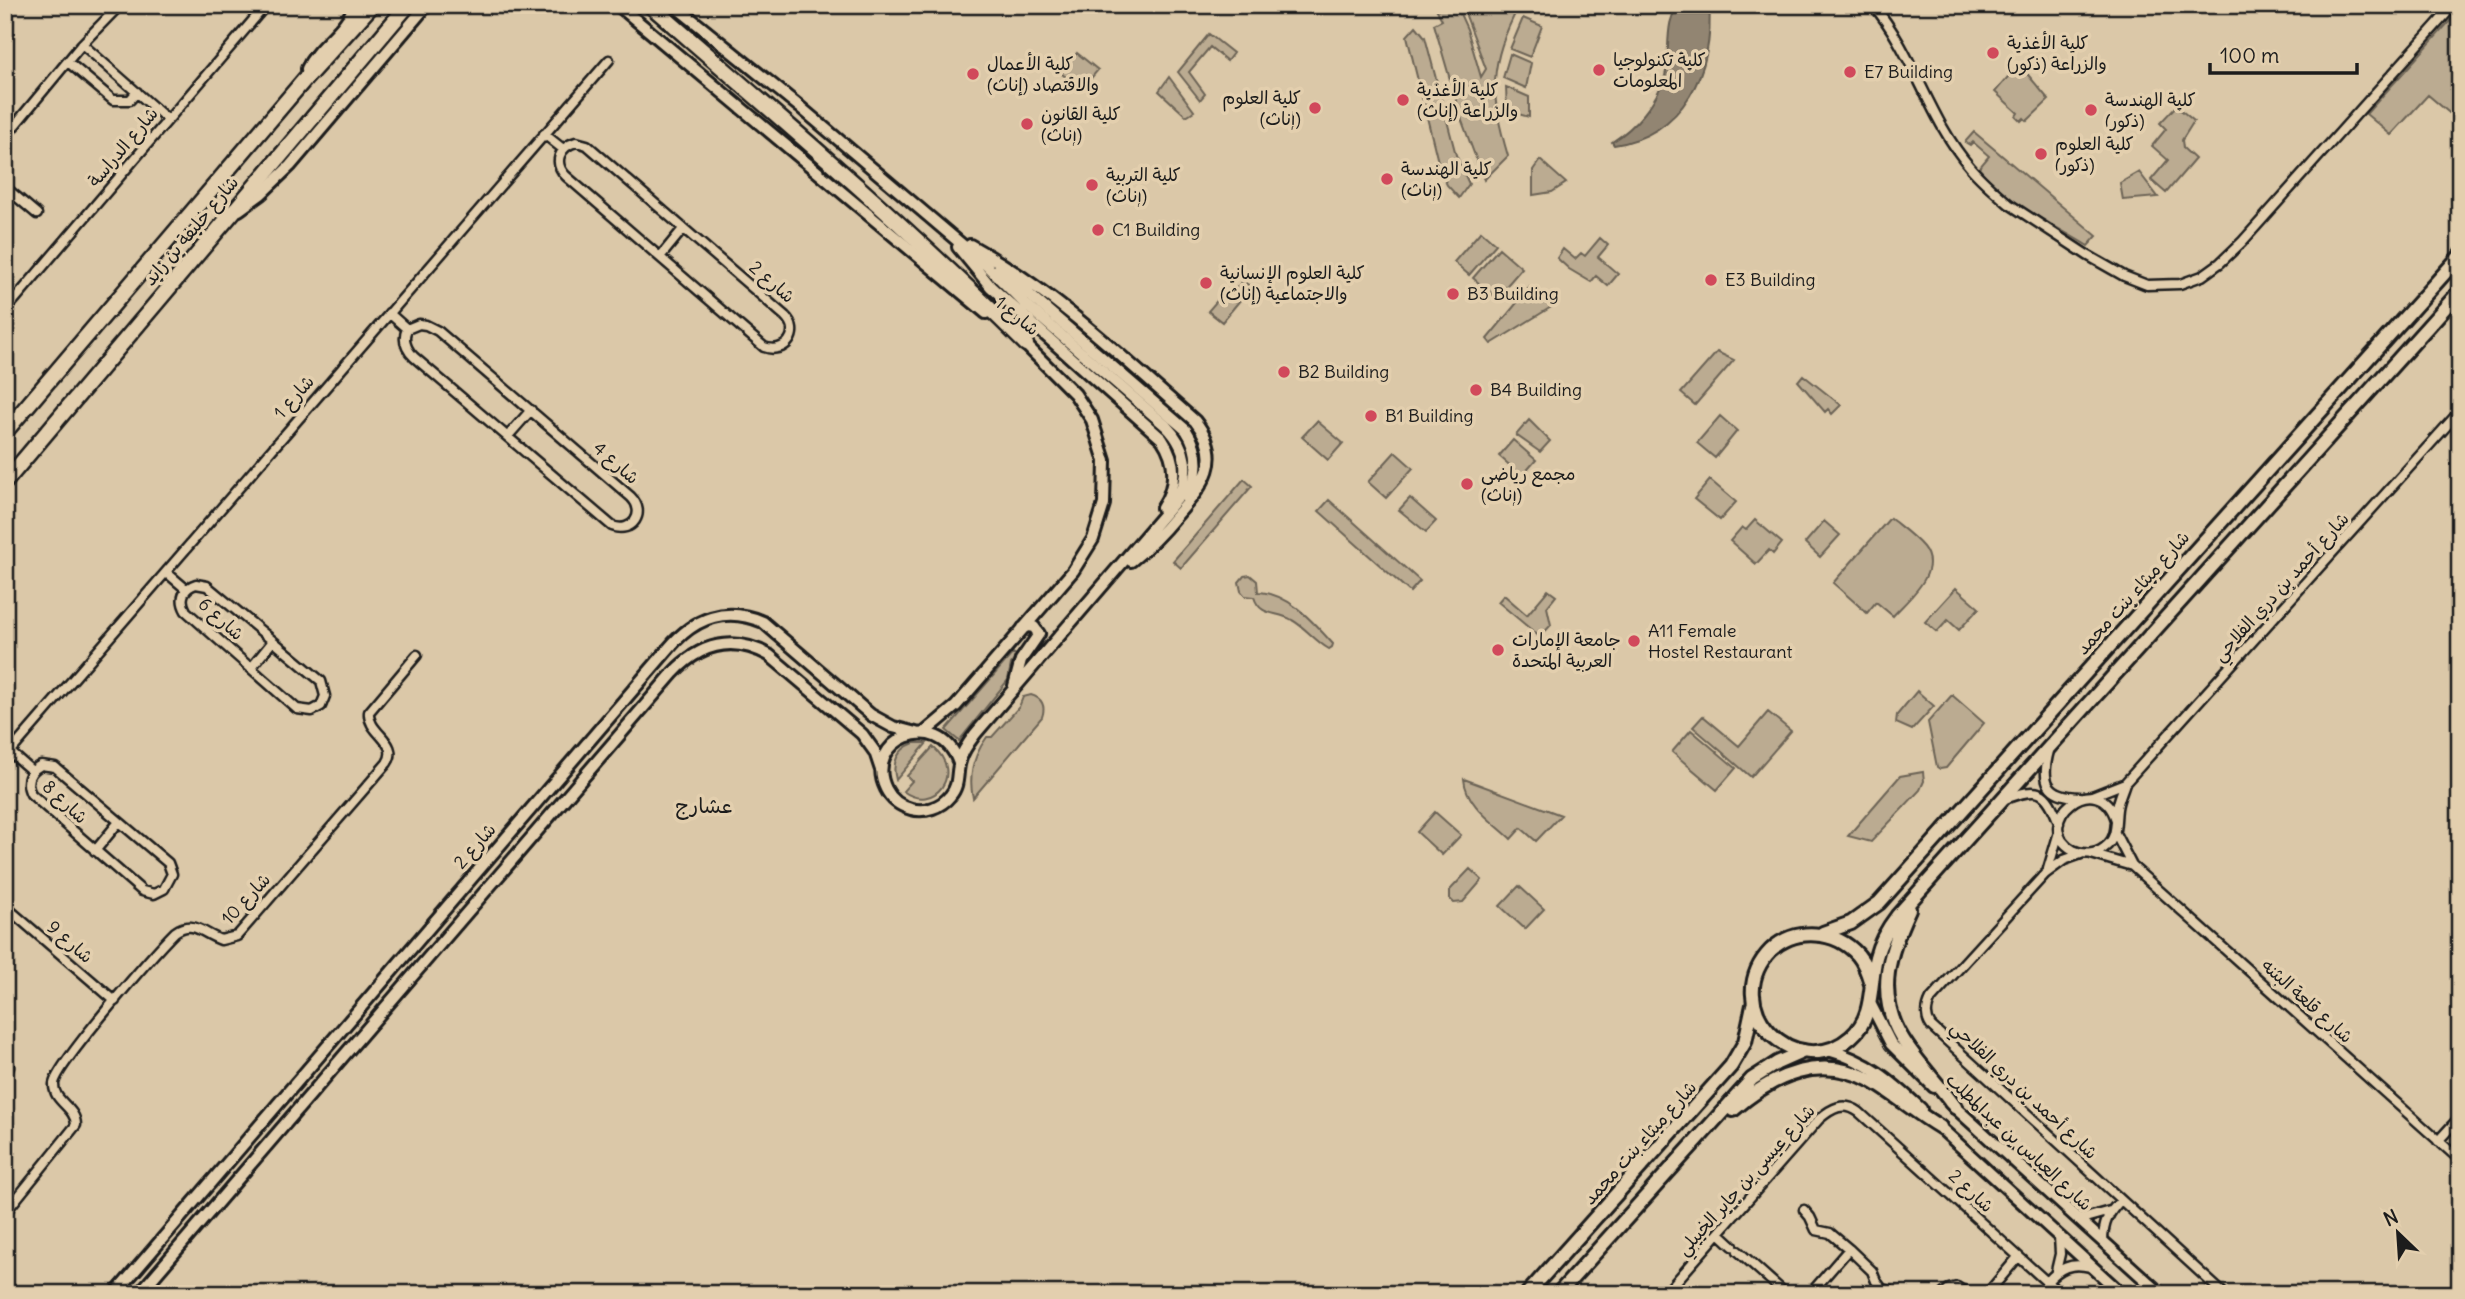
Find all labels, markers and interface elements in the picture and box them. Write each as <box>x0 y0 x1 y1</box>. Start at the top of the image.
place label: كلية الأغذية والزراعة (ذكور) <box>2007 31 2107 76</box>
scale bar <box>2210 32 2356 76</box>
text: 100 m <box>2220 42 2279 69</box>
marker: كلية الأغذية والزراعة (ذكور) <box>1985 45 2001 61</box>
place label: كلية تكنولوجيا المعلومات <box>1613 48 1706 92</box>
place label: كلية الأعمال والاقتصاد (إناث) <box>987 52 1099 96</box>
place label: E7 Building <box>1864 60 1953 83</box>
marker: كلية تكنولوجيا المعلومات <box>1591 62 1607 78</box>
marker: E7 Building <box>1842 64 1858 80</box>
marker: كلية الأعمال والاقتصاد (إناث) <box>965 66 981 82</box>
place label: كلية الأغذية والزراعة (إناث) <box>1417 78 1518 122</box>
place label: كلية العلوم (إناث) <box>1222 86 1301 130</box>
place label: كلية الهندسة (ذكور) <box>2105 88 2196 133</box>
marker: كلية الأغذية والزراعة (إناث) <box>1395 92 1411 108</box>
marker: كلية العلوم (إناث) <box>1307 100 1323 116</box>
street label: شارع الدراسة <box>82 102 164 192</box>
place label: كلية القانون (إناث) <box>1041 102 1121 146</box>
marker: كلية الهندسة (ذكور) <box>2083 102 2099 118</box>
marker: كلية القانون (إناث) <box>1019 116 1035 132</box>
place label: كلية العلوم (ذكور) <box>2055 132 2134 177</box>
marker: كلية العلوم (ذكور) <box>2033 146 2049 162</box>
place label: كلية الهندسة (إناث) <box>1401 157 1492 201</box>
place label: كلية التربية (إناث) <box>1106 163 1181 207</box>
street label: شارع خليفة بن زايد <box>138 171 244 291</box>
marker: كلية الهندسة (إناث) <box>1379 171 1395 187</box>
marker: كلية التربية (إناث) <box>1084 177 1100 193</box>
place label: C1 Building <box>1112 218 1200 241</box>
marker: C1 Building <box>1090 222 1106 238</box>
street label: شارع 2 <box>744 256 800 308</box>
place label: كلية العلوم الإنسانية والاجتماعية (إناث) <box>1220 261 1365 305</box>
place label: E3 Building <box>1725 268 1816 291</box>
marker: E3 Building <box>1703 272 1719 288</box>
marker: كلية العلوم الإنسانية والاجتماعية (إناث) <box>1198 275 1214 291</box>
place label: B3 Building <box>1467 282 1559 305</box>
marker: B3 Building <box>1445 286 1461 302</box>
street label: شارع 1 <box>990 291 1044 341</box>
place label: B2 Building <box>1298 360 1389 383</box>
marker: B2 Building <box>1276 364 1292 380</box>
street label: شارع 1 <box>268 370 320 424</box>
place label: B4 Building <box>1490 378 1582 401</box>
marker: B4 Building <box>1468 382 1484 398</box>
place label: B1 Building <box>1385 404 1474 427</box>
marker: B1 Building <box>1363 408 1379 424</box>
street label: شارع 4 <box>588 436 644 490</box>
place label: مجمع رياضي (إناث) <box>1481 462 1576 506</box>
marker: مجمع رياضي (إناث) <box>1459 476 1475 492</box>
street label: شارع أحمد بن دري الفلاحي <box>2208 507 2357 669</box>
street label: شارع ميثاء بنت محمد <box>2071 526 2195 660</box>
street label: شارع 6 <box>193 592 249 646</box>
place label: A11 Female Hostel Restaurant <box>1648 619 1793 663</box>
place label: جامعة الإمارات العربية المتحدة <box>1512 628 1621 672</box>
marker: A11 Female Hostel Restaurant <box>1626 633 1642 649</box>
marker: جامعة الإمارات العربية المتحدة <box>1490 642 1506 658</box>
street label: شارع 8 <box>37 775 93 829</box>
district label: عشارج <box>675 792 733 820</box>
street label: شارع 2 <box>449 818 501 874</box>
street label: شارع 10 <box>216 868 276 930</box>
street label: شارع 9 <box>42 915 98 969</box>
street label: شارع قلعة البثنه <box>2256 954 2358 1048</box>
street label: شارع أحمد بن دري الفلاحي <box>1943 1015 2103 1167</box>
street label: شارع العباس بن عبدالمطلب <box>1941 1068 2097 1216</box>
street label: شارع ميثاء بنت محمد <box>1578 1076 1702 1210</box>
street label: شارع عيسى بن جابر الخييلي <box>1672 1099 1823 1263</box>
street label: شارع 2 <box>1943 1164 1999 1218</box>
north arrow <box>2364 1198 2434 1268</box>
text: N <box>2380 1204 2402 1231</box>

